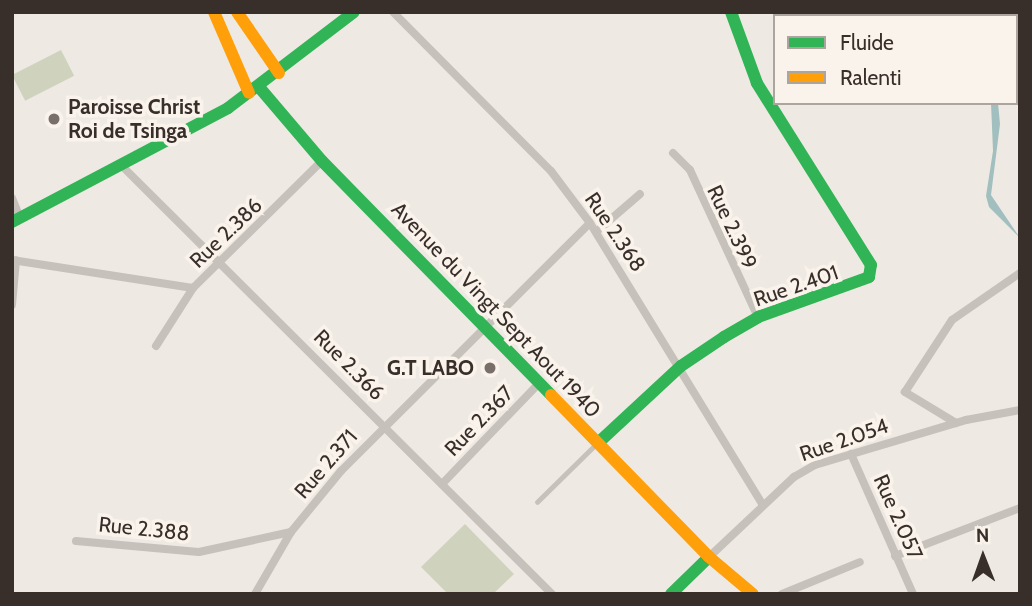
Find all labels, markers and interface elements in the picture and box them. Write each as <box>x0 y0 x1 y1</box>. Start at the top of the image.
legend <box>773 14 1018 105</box>
text: Fluide <box>840 30 894 55</box>
text: Ralenti <box>840 65 901 90</box>
place label: Paroisse Christ Roi de Tsinga <box>68 94 200 144</box>
marker: Paroisse Christ Roi de Tsinga <box>46 111 62 127</box>
street label: Rue 2.399 <box>702 181 762 273</box>
street label: Rue 2.368 <box>579 188 651 276</box>
street label: Rue 2.386 <box>185 193 267 273</box>
street label: Avenue du Vingt Sept Aout 1940 <box>386 197 606 423</box>
street label: Rue 2.401 <box>750 260 842 312</box>
street label: Rue 2.366 <box>308 324 390 406</box>
place label: G.T LABO <box>387 355 474 381</box>
marker: G.T LABO <box>480 358 500 378</box>
street label: Rue 2.367 <box>439 381 519 461</box>
street label: Rue 2.054 <box>796 413 892 467</box>
street label: Rue 2.371 <box>289 424 363 504</box>
street label: Rue 2.057 <box>868 471 928 563</box>
street label: Rue 2.388 <box>97 512 191 546</box>
north arrow <box>948 522 1018 592</box>
text: N <box>976 524 990 547</box>

